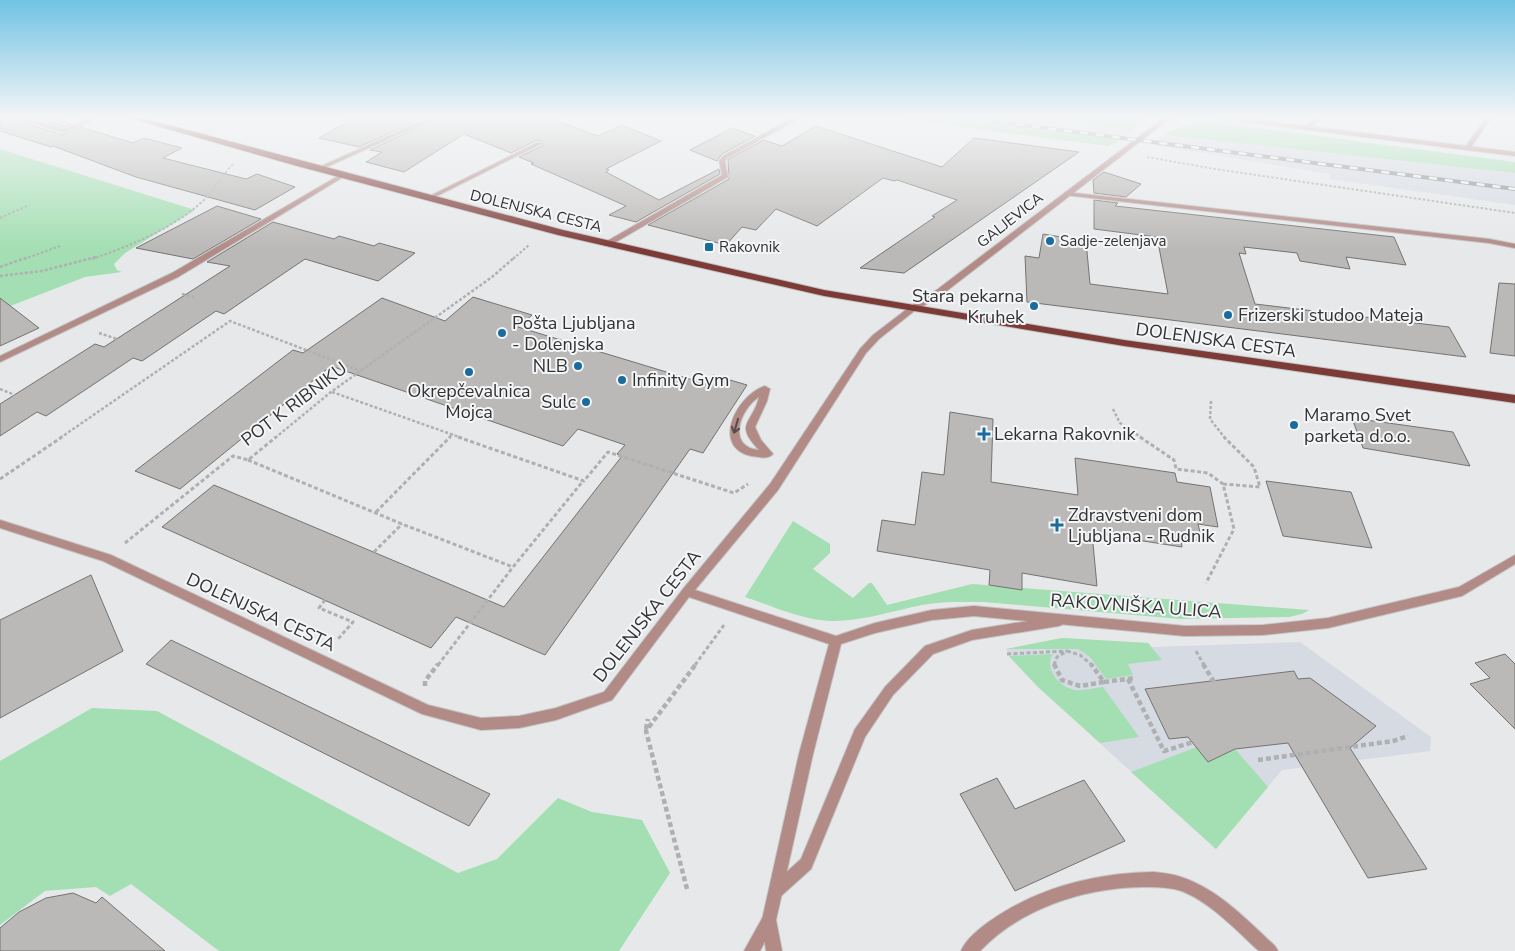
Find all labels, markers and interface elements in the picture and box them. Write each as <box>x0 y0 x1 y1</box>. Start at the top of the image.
street label: DOLENJSKA CESTA <box>468 185 604 237</box>
street label: GALJEVICA <box>973 188 1047 252</box>
place label: Sadje-zelenjava <box>1060 231 1166 251</box>
marker: Sadje-zelenjava <box>1044 235 1056 247</box>
place label: Rakovnik <box>719 237 780 257</box>
marker: Rakovnik <box>703 241 715 253</box>
place label: Stara pekarna Kruhek <box>912 284 1025 329</box>
marker: Stara pekarna Kruhek <box>1028 300 1040 312</box>
place label: Frizerski studoo Mateja <box>1238 303 1423 327</box>
marker: Frizerski studoo Mateja <box>1222 309 1234 321</box>
place label: Pošta Ljubljana - Dolenjska <box>512 311 636 356</box>
street label: DOLENJSKA CESTA <box>1134 317 1298 363</box>
marker: Pošta Ljubljana - Dolenjska <box>496 327 508 339</box>
place label: NLB <box>533 354 568 378</box>
street label: POT K RIBNIKU <box>236 356 352 452</box>
marker: NLB <box>572 360 584 372</box>
marker: Okrepčevalnica Mojca <box>463 366 475 378</box>
place label: Infinity Gym <box>632 368 729 392</box>
marker: Infinity Gym <box>616 374 628 386</box>
place label: Okrepčevalnica Mojca <box>408 379 530 424</box>
place label: Sulc <box>541 390 576 414</box>
marker: Sulc <box>580 396 592 408</box>
place label: Maramo Svet parketa d.o.o. <box>1304 403 1412 448</box>
one-way arrow <box>731 417 740 433</box>
marker: Maramo Svet parketa d.o.o. <box>1288 419 1300 431</box>
place label: Lekarna Rakovnik <box>994 422 1136 446</box>
marker: Lekarna Rakovnik <box>978 428 990 440</box>
place label: Zdravstveni dom Ljubljana - Rudnik <box>1068 503 1215 548</box>
marker: Zdravstveni dom Ljubljana - Rudnik <box>1050 518 1064 532</box>
street label: DOLENJSKA CESTA <box>588 545 706 687</box>
street label: DOLENJSKA CESTA <box>183 567 339 657</box>
street label: RAKOVNIŠKA ULICA <box>1050 588 1222 624</box>

